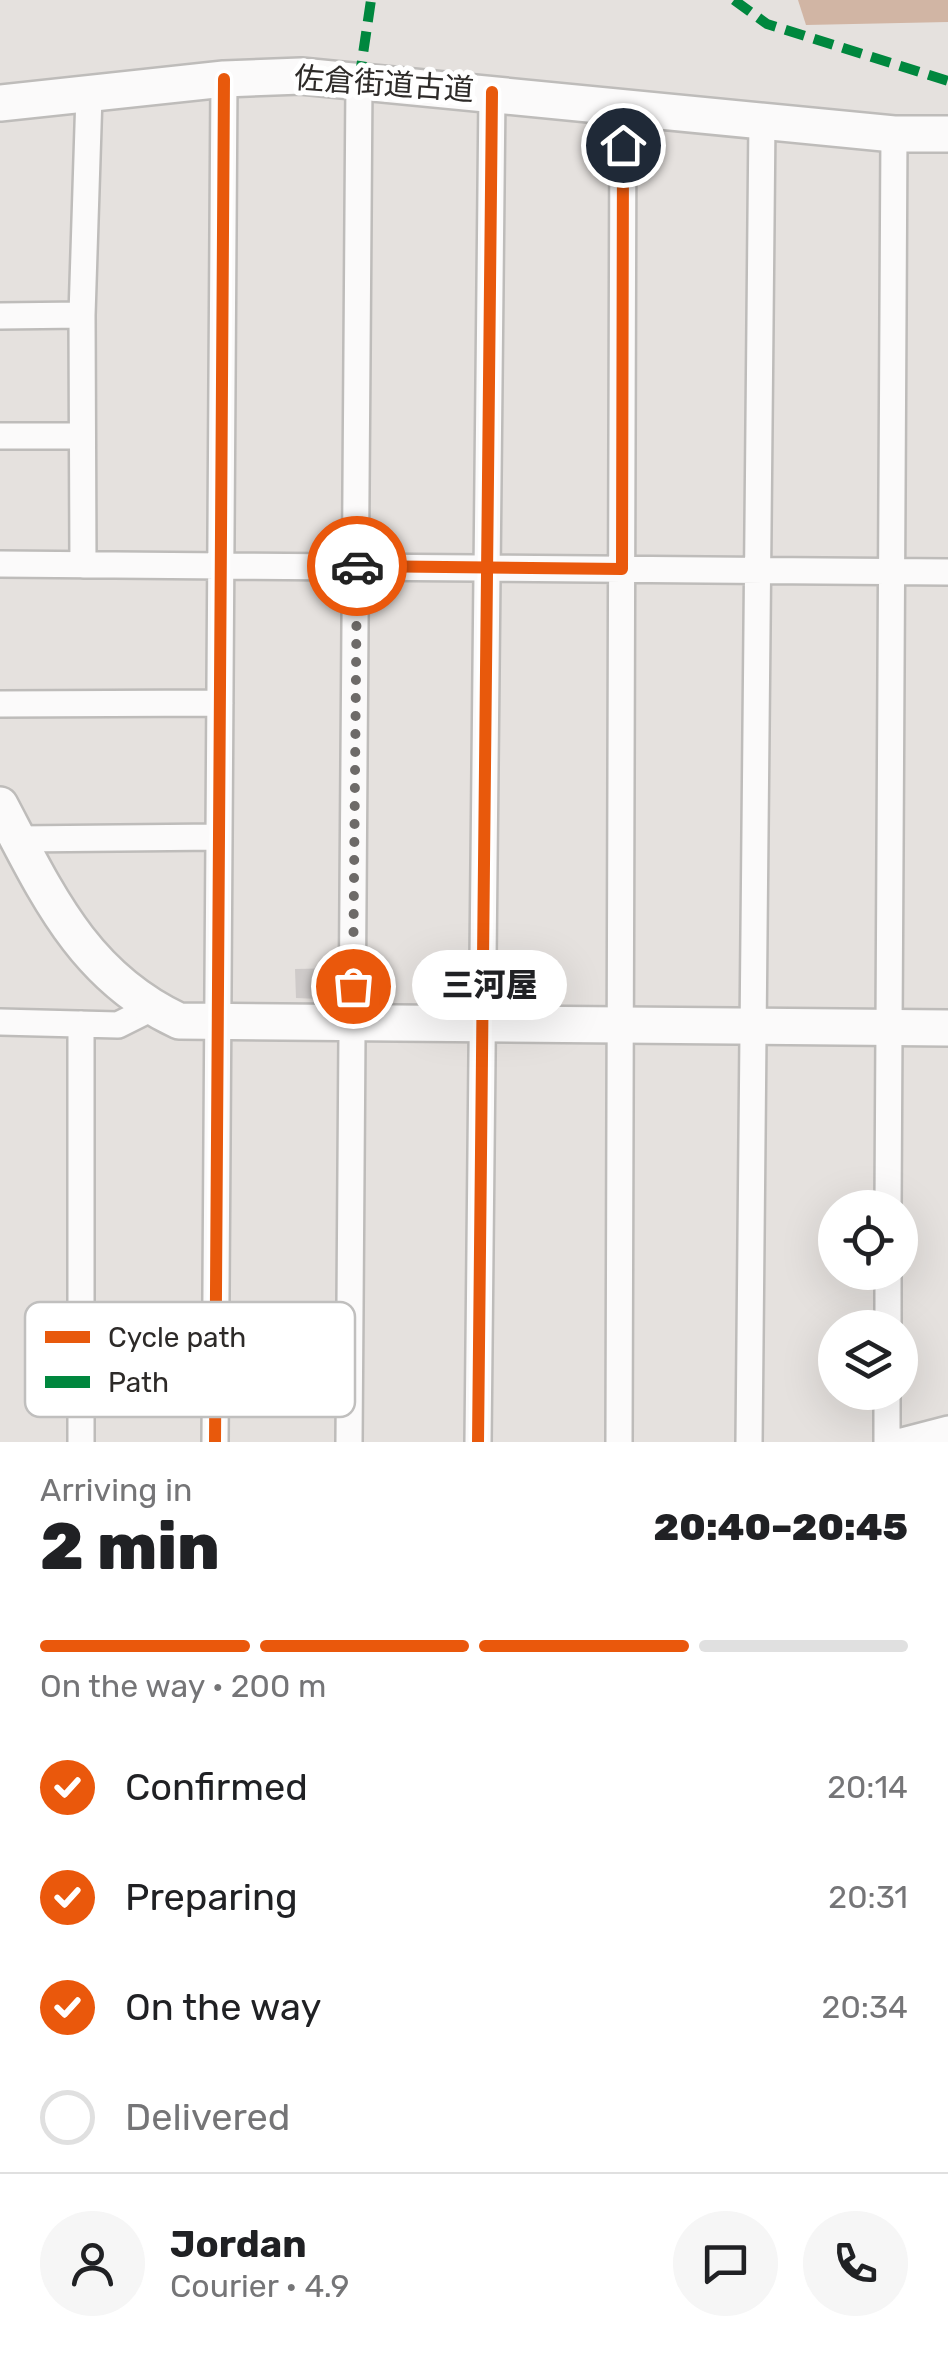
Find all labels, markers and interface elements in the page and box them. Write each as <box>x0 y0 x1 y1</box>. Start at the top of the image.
street label: 佐倉街道古道 <box>293 60 475 108</box>
pin <box>581 103 666 188</box>
icon: home <box>596 118 651 173</box>
courier <box>307 516 407 616</box>
icon: car <box>330 539 385 594</box>
pin <box>311 944 396 1029</box>
callout: 三河屋 <box>413 951 568 1021</box>
icon: bag <box>326 959 381 1014</box>
text: 三河屋 <box>441 966 538 1004</box>
map controls <box>818 1190 918 1410</box>
button: locate <box>818 1190 918 1290</box>
legend <box>25 1302 355 1417</box>
button: layers <box>818 1310 918 1410</box>
text: Cycle path <box>108 1321 246 1354</box>
text: Path <box>108 1366 169 1399</box>
text: Arriving in <box>40 1471 192 1509</box>
text: 20:40–20:45 <box>654 1504 908 1550</box>
text: 2 min <box>40 1508 220 1585</box>
text: On the way · 200 m <box>40 1667 327 1705</box>
icon: check <box>40 1760 95 1815</box>
text: Confirmed <box>125 1764 308 1810</box>
text: 20:14 <box>827 1768 908 1806</box>
icon: check <box>40 1870 95 1925</box>
text: Preparing <box>125 1874 298 1920</box>
text: 20:31 <box>828 1878 908 1916</box>
icon: check <box>40 1980 95 2035</box>
text: On the way <box>125 1984 321 2030</box>
text: 20:34 <box>822 1988 908 2026</box>
text: Delivered <box>125 2094 290 2140</box>
button: person <box>40 2211 145 2316</box>
button: chat <box>673 2211 778 2316</box>
button: phone <box>803 2211 908 2316</box>
text: Jordan <box>170 2221 307 2267</box>
text: Courier · 4.9 <box>170 2267 349 2305</box>

